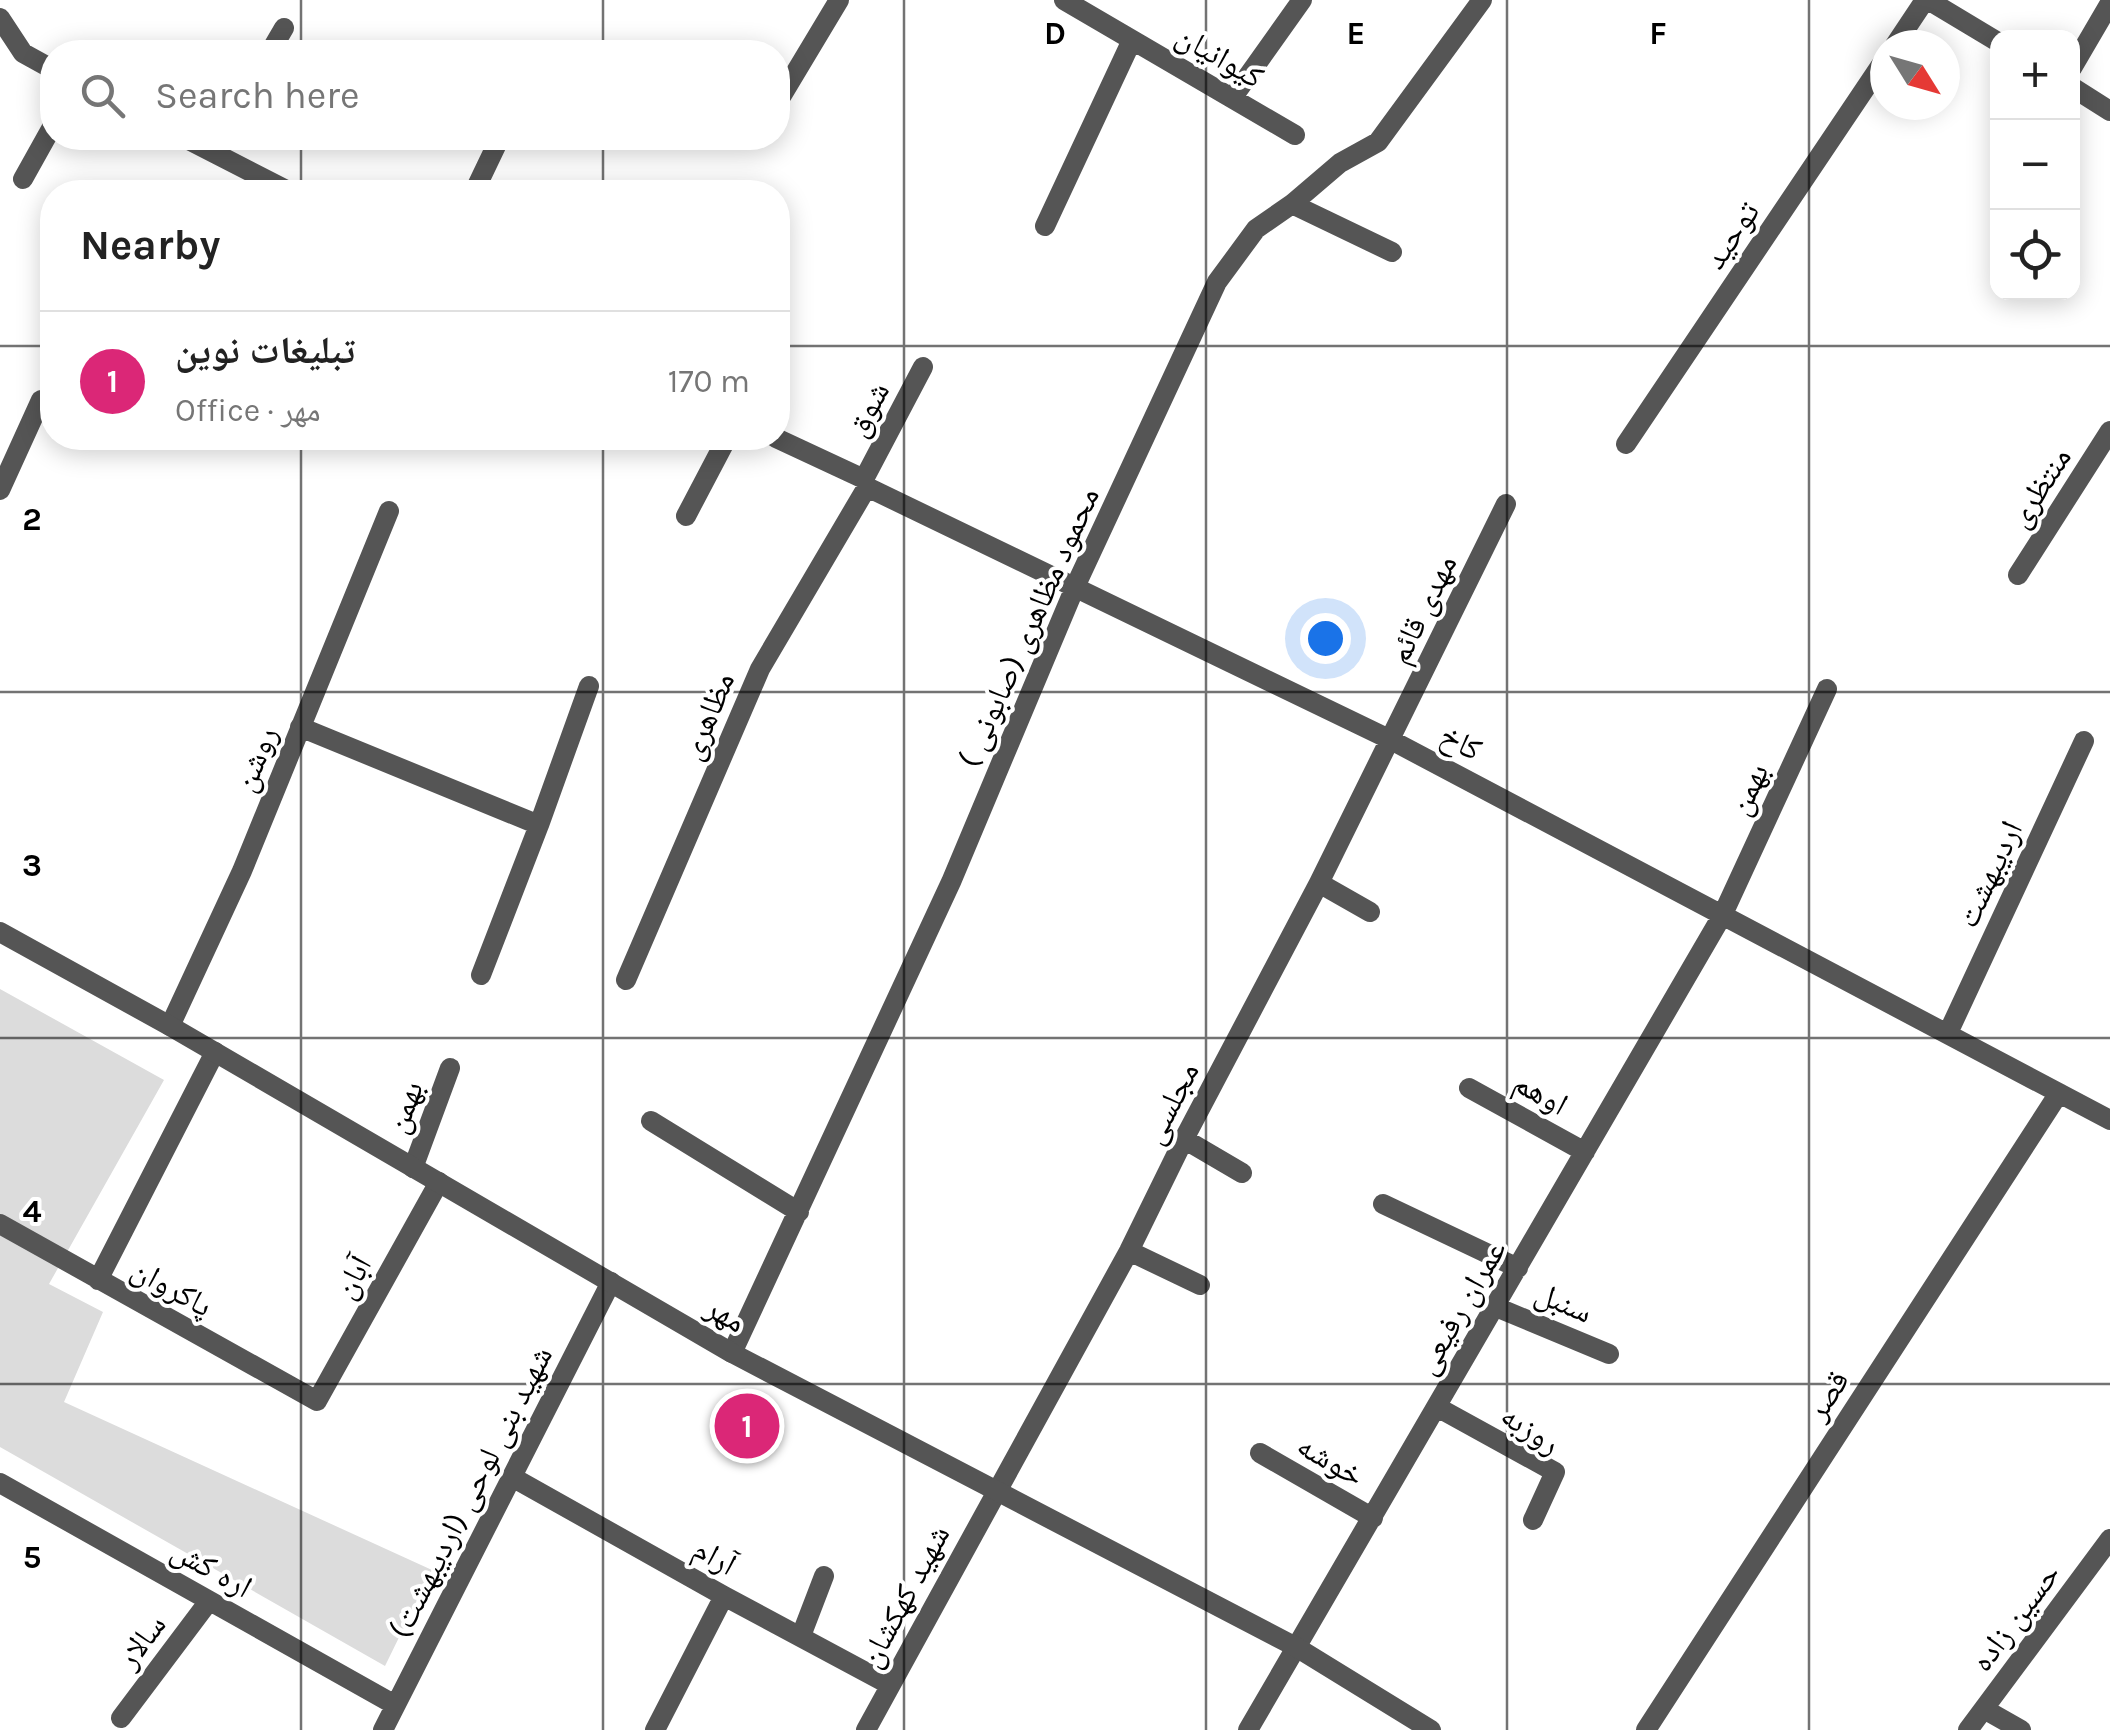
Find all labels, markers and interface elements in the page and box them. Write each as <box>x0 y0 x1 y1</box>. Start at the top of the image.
text: D <box>1044 15 1066 52</box>
text: E <box>1347 15 1365 52</box>
text: F <box>1649 15 1667 52</box>
street label: کیوانیان <box>1170 17 1270 96</box>
north arrow <box>1870 30 1960 120</box>
map controls <box>1990 30 2080 300</box>
button: + <box>1990 30 2080 120</box>
search box <box>40 40 790 150</box>
icon: search <box>75 68 130 123</box>
text: Search here <box>155 73 359 118</box>
button: − <box>1990 120 2080 210</box>
street label: توحید <box>1696 195 1767 276</box>
button: locate <box>1990 210 2080 300</box>
text: Nearby <box>80 220 220 270</box>
text: تبلیغات نوین <box>175 328 355 373</box>
text: 1 <box>107 363 118 400</box>
text: 170 m <box>668 363 750 400</box>
street label: شوق <box>838 375 898 443</box>
text: Office · مهر <box>175 392 321 429</box>
street label: منتظری <box>2000 440 2079 534</box>
street label: محمود مظاهری (صابونی ) <box>950 482 1108 773</box>
text: 2 <box>22 501 42 538</box>
street label: مهدی قائم <box>1380 549 1466 671</box>
your location <box>1300 613 1351 664</box>
street label: مظاهری <box>673 667 742 766</box>
street label: کاخ <box>1433 716 1488 769</box>
street label: روشن <box>226 721 286 798</box>
street label: بهمن <box>1721 757 1777 821</box>
street label: اردیبهشت <box>1949 815 2030 933</box>
text: 3 <box>22 847 42 884</box>
street label: مجلسی <box>1134 1056 1208 1151</box>
street label: اوهم <box>1506 1064 1574 1125</box>
street label: بهمن <box>378 1076 432 1139</box>
text: 4 <box>22 1193 42 1230</box>
street label: عمران رفیعی <box>1407 1234 1515 1381</box>
street label: آبان <box>326 1249 380 1305</box>
street label: پاکروان <box>125 1250 219 1325</box>
street label: سنبل <box>1529 1274 1598 1332</box>
street label: مهر <box>698 1288 752 1340</box>
street label: شهید بنی لوحی (اردیبهشت) <box>381 1340 561 1645</box>
street label: قصر <box>1797 1364 1857 1428</box>
pin: 1 <box>714 1388 780 1464</box>
street label: روزبه <box>1494 1397 1567 1462</box>
street label: خوشه <box>1291 1427 1371 1494</box>
street label: شهید کهکشان <box>852 1519 957 1674</box>
street label: آرام <box>686 1530 743 1585</box>
street label: اره کش <box>164 1531 259 1606</box>
text: 5 <box>23 1539 41 1576</box>
street label: حسین زاده <box>1963 1556 2069 1679</box>
street label: سالار <box>109 1607 174 1676</box>

